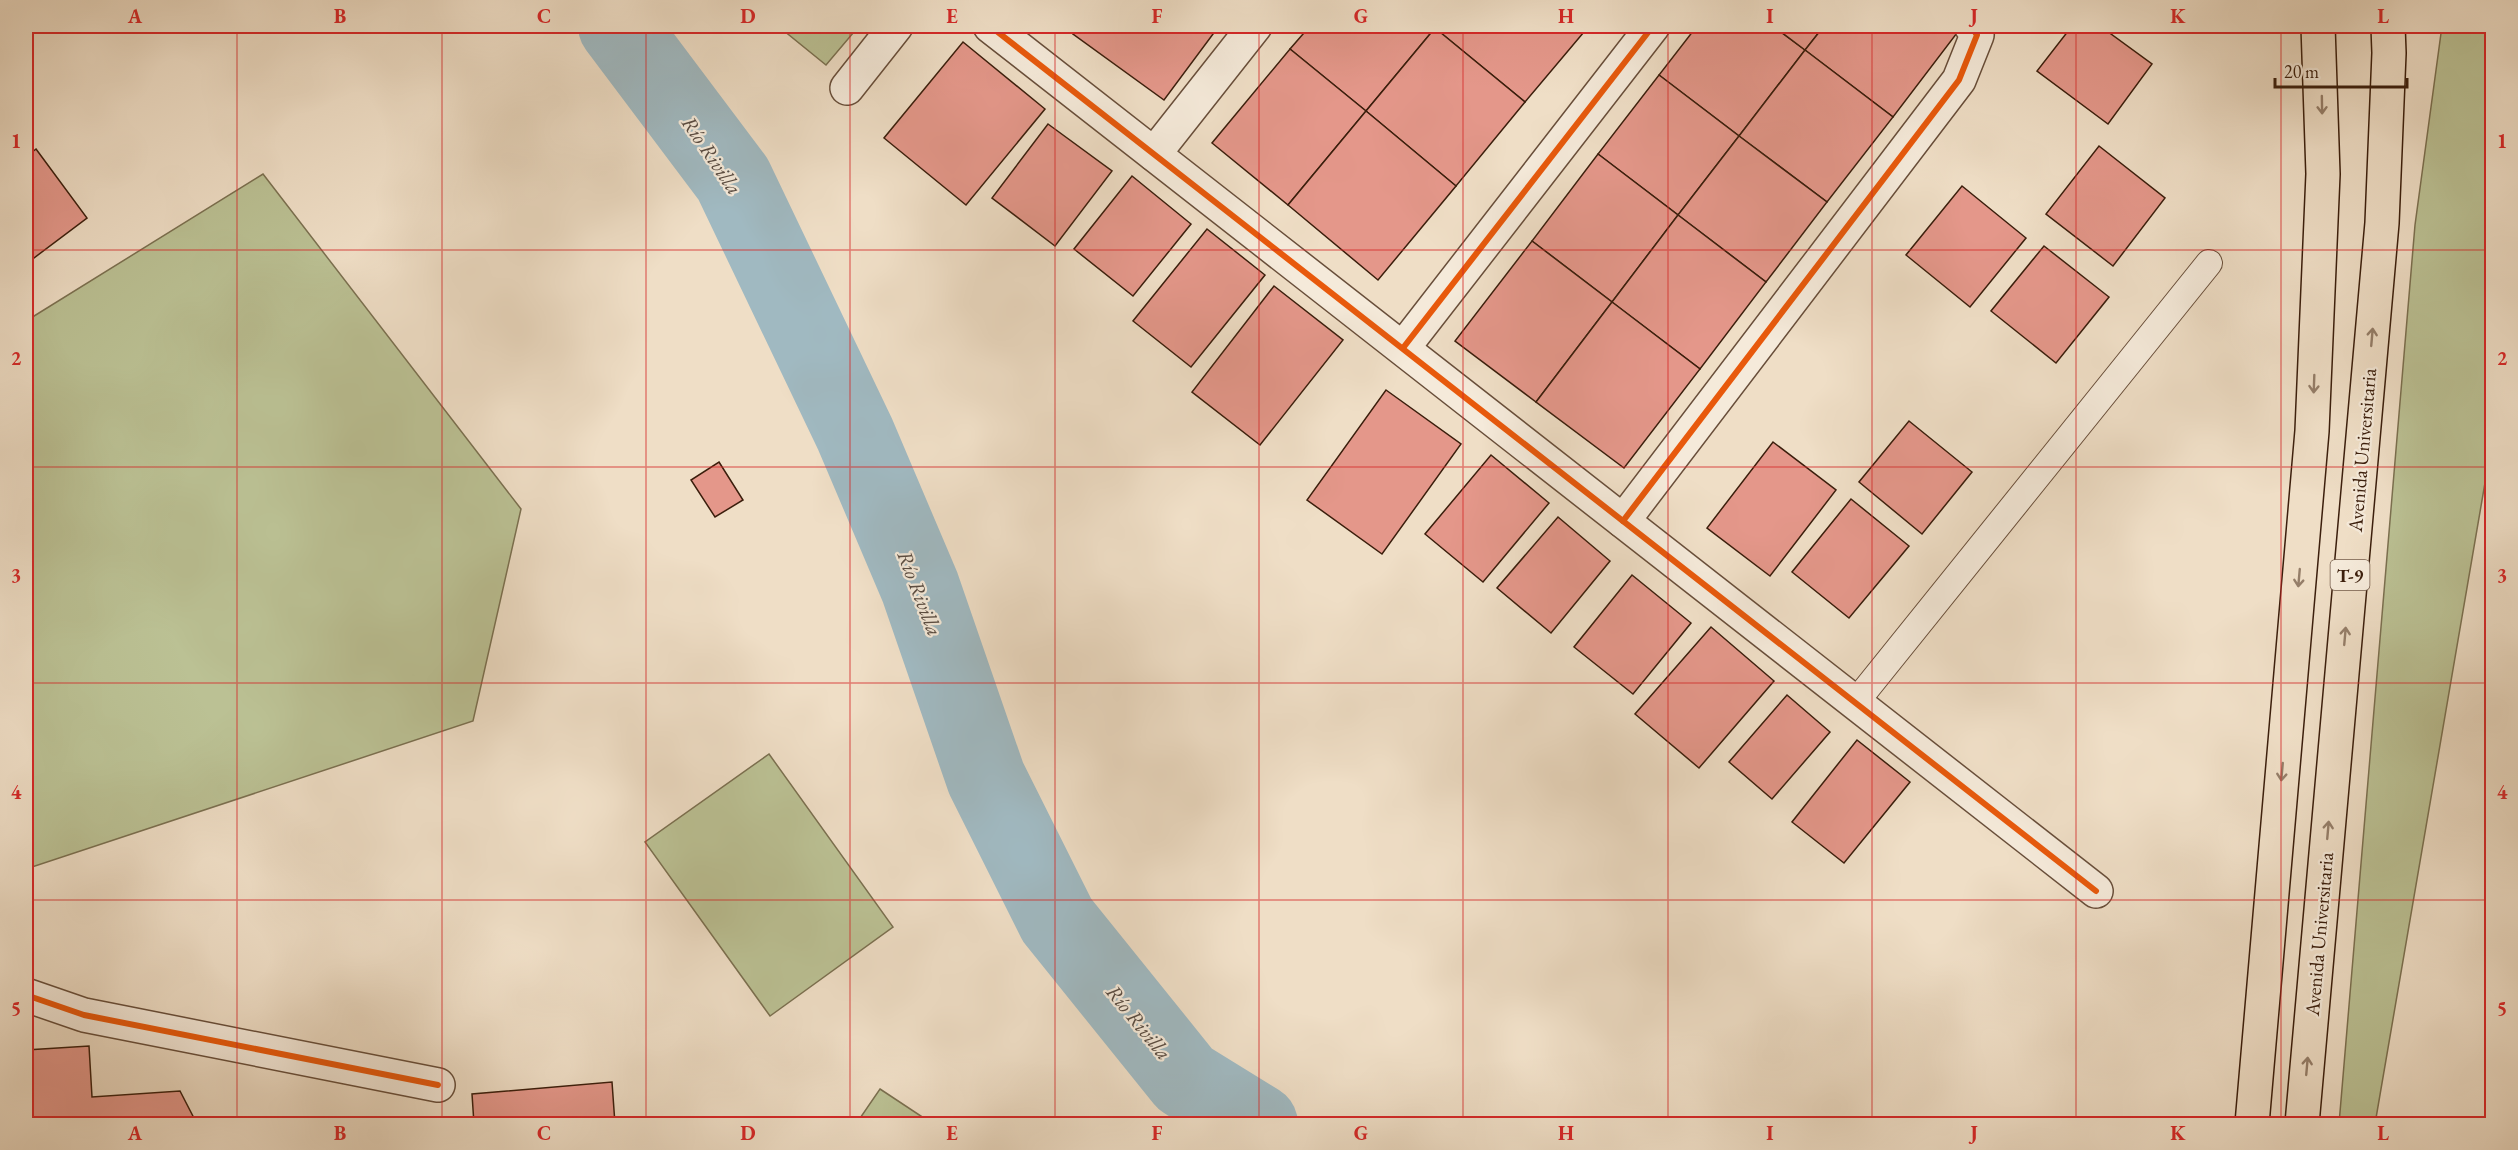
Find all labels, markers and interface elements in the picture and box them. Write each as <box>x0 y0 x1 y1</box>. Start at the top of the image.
text: A <box>127 3 143 29</box>
text: B <box>334 3 346 29</box>
text: C <box>537 3 551 29</box>
text: D <box>740 3 756 29</box>
text: E <box>946 3 958 29</box>
text: F <box>1152 3 1163 29</box>
text: G <box>1354 3 1368 29</box>
text: H <box>1558 3 1574 29</box>
text: I <box>1766 3 1774 29</box>
text: J <box>1968 3 1978 29</box>
text: K <box>2170 3 2186 29</box>
text: L <box>2377 3 2389 29</box>
scale bar <box>2275 51 2407 89</box>
text: 20 m <box>2284 60 2319 83</box>
one-way arrow <box>2316 94 2328 114</box>
water label: Río Rivilla <box>676 110 748 200</box>
text: 1 <box>11 128 21 154</box>
text: 1 <box>2497 128 2507 154</box>
one-way arrow <box>2367 328 2378 348</box>
text: 2 <box>11 345 22 371</box>
text: 2 <box>2497 345 2508 371</box>
street label: Avenida Universitaria <box>2342 367 2382 534</box>
one-way arrow <box>2308 373 2319 393</box>
water label: Río Rivilla <box>891 547 949 639</box>
road number: T-9 <box>2330 560 2370 590</box>
text: 3 <box>11 562 21 588</box>
text: 3 <box>2497 562 2507 588</box>
one-way arrow <box>2293 568 2304 588</box>
one-way arrow <box>2340 626 2351 646</box>
one-way arrow <box>2276 762 2287 782</box>
text: 4 <box>11 779 22 805</box>
text: 4 <box>2497 779 2508 805</box>
one-way arrow <box>2323 821 2334 841</box>
street label: Avenida Universitaria <box>2299 851 2339 1018</box>
water label: Río Rivilla <box>1100 979 1178 1065</box>
text: 5 <box>11 995 21 1021</box>
text: 5 <box>2497 995 2507 1021</box>
one-way arrow <box>2302 1057 2313 1077</box>
text: A <box>127 1120 143 1146</box>
text: B <box>334 1120 346 1146</box>
text: C <box>537 1120 551 1146</box>
text: D <box>740 1120 756 1146</box>
text: E <box>946 1120 958 1146</box>
text: F <box>1152 1120 1163 1146</box>
text: G <box>1354 1120 1368 1146</box>
text: H <box>1558 1120 1574 1146</box>
text: I <box>1766 1120 1774 1146</box>
text: J <box>1968 1120 1978 1146</box>
text: K <box>2170 1120 2186 1146</box>
text: L <box>2377 1120 2389 1146</box>

